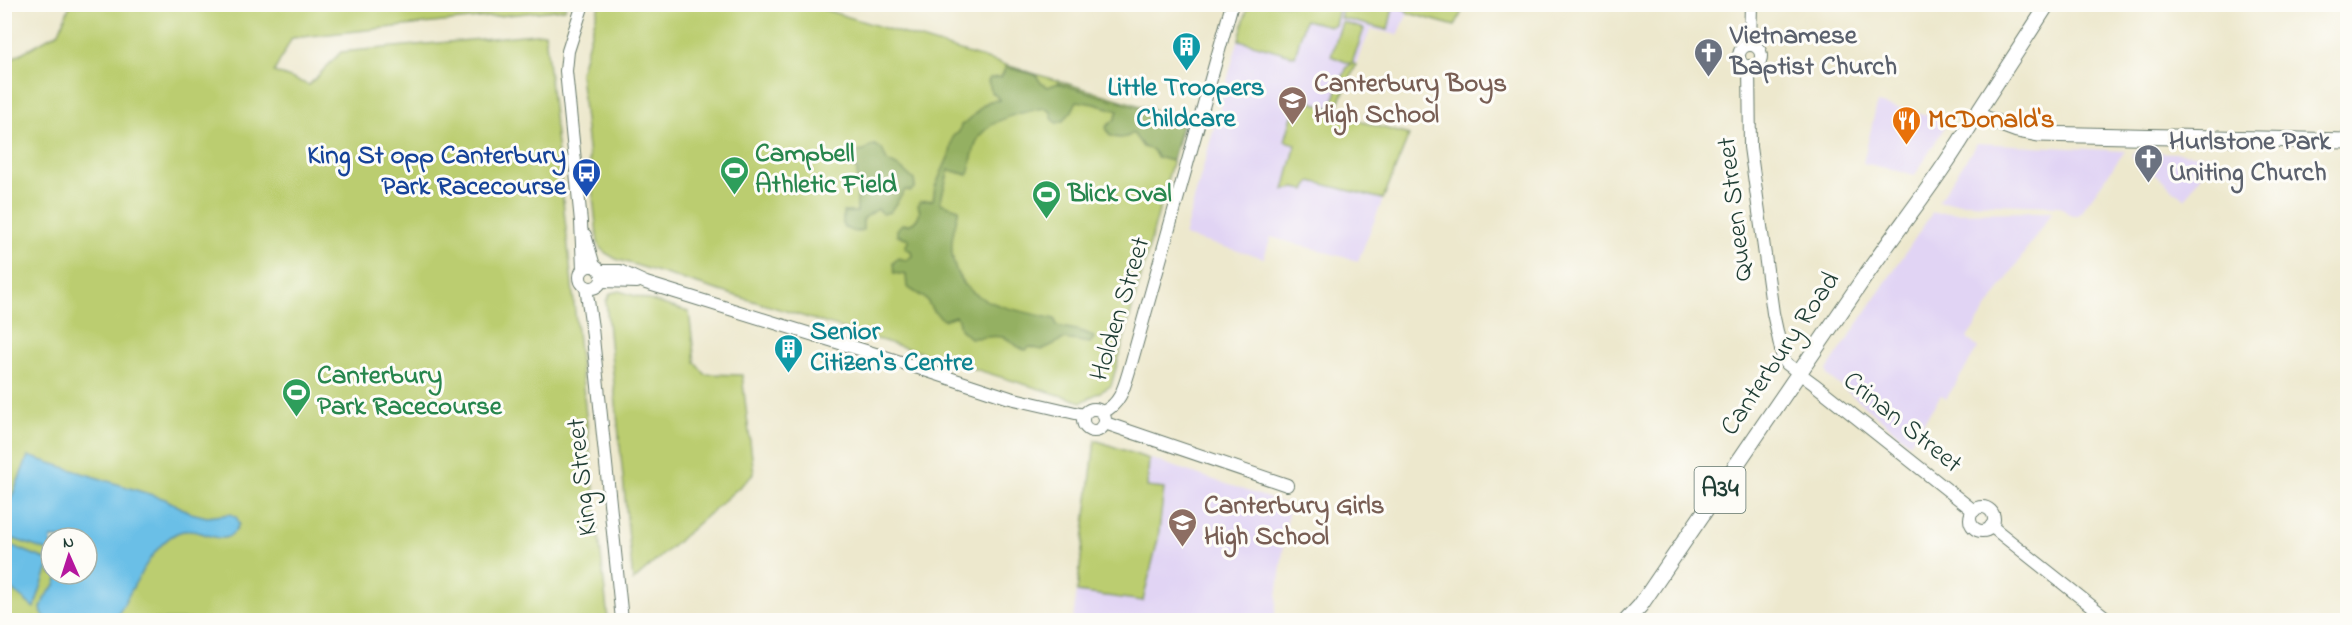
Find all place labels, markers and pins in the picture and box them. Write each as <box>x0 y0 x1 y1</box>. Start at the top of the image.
place label: Vietnamese Baptist Church <box>1728 17 1897 87</box>
building icon: Little Troopers Childcare <box>1170 30 1202 72</box>
church icon: Vietnamese Baptist Church <box>1693 36 1725 78</box>
place label: Canterbury Boys High School <box>1314 65 1507 136</box>
place label: Little Troopers Childcare <box>1107 69 1265 139</box>
school or university icon: Canterbury Boys High School <box>1277 84 1309 126</box>
place label: McDonald's <box>1928 101 2054 140</box>
restaurant icon: McDonald's <box>1891 104 1923 146</box>
place label: Hurlstone Park Uniting Church <box>2169 123 2332 194</box>
place label: Campbell Athletic Field <box>755 135 898 205</box>
place label: King St opp Canterbury Park Racecourse <box>307 137 567 207</box>
church icon: Hurlstone Park Uniting Church <box>2132 142 2164 184</box>
sports icon: Campbell Athletic Field <box>718 154 750 196</box>
bus stop icon: King St opp Canterbury Park Racecourse <box>571 156 603 198</box>
place label: Blick Oval <box>1066 175 1172 214</box>
sports icon: Blick Oval <box>1031 178 1063 220</box>
place label: Senior Citizen's Centre <box>810 313 974 383</box>
building icon: Senior Citizen's Centre <box>773 332 805 374</box>
place label: Canterbury Park Racecourse <box>317 357 503 427</box>
sports icon: Canterbury Park Racecourse <box>280 376 312 418</box>
place label: Canterbury Girls High School <box>1204 487 1384 558</box>
school or university icon: Canterbury Girls High School <box>1167 506 1199 548</box>

